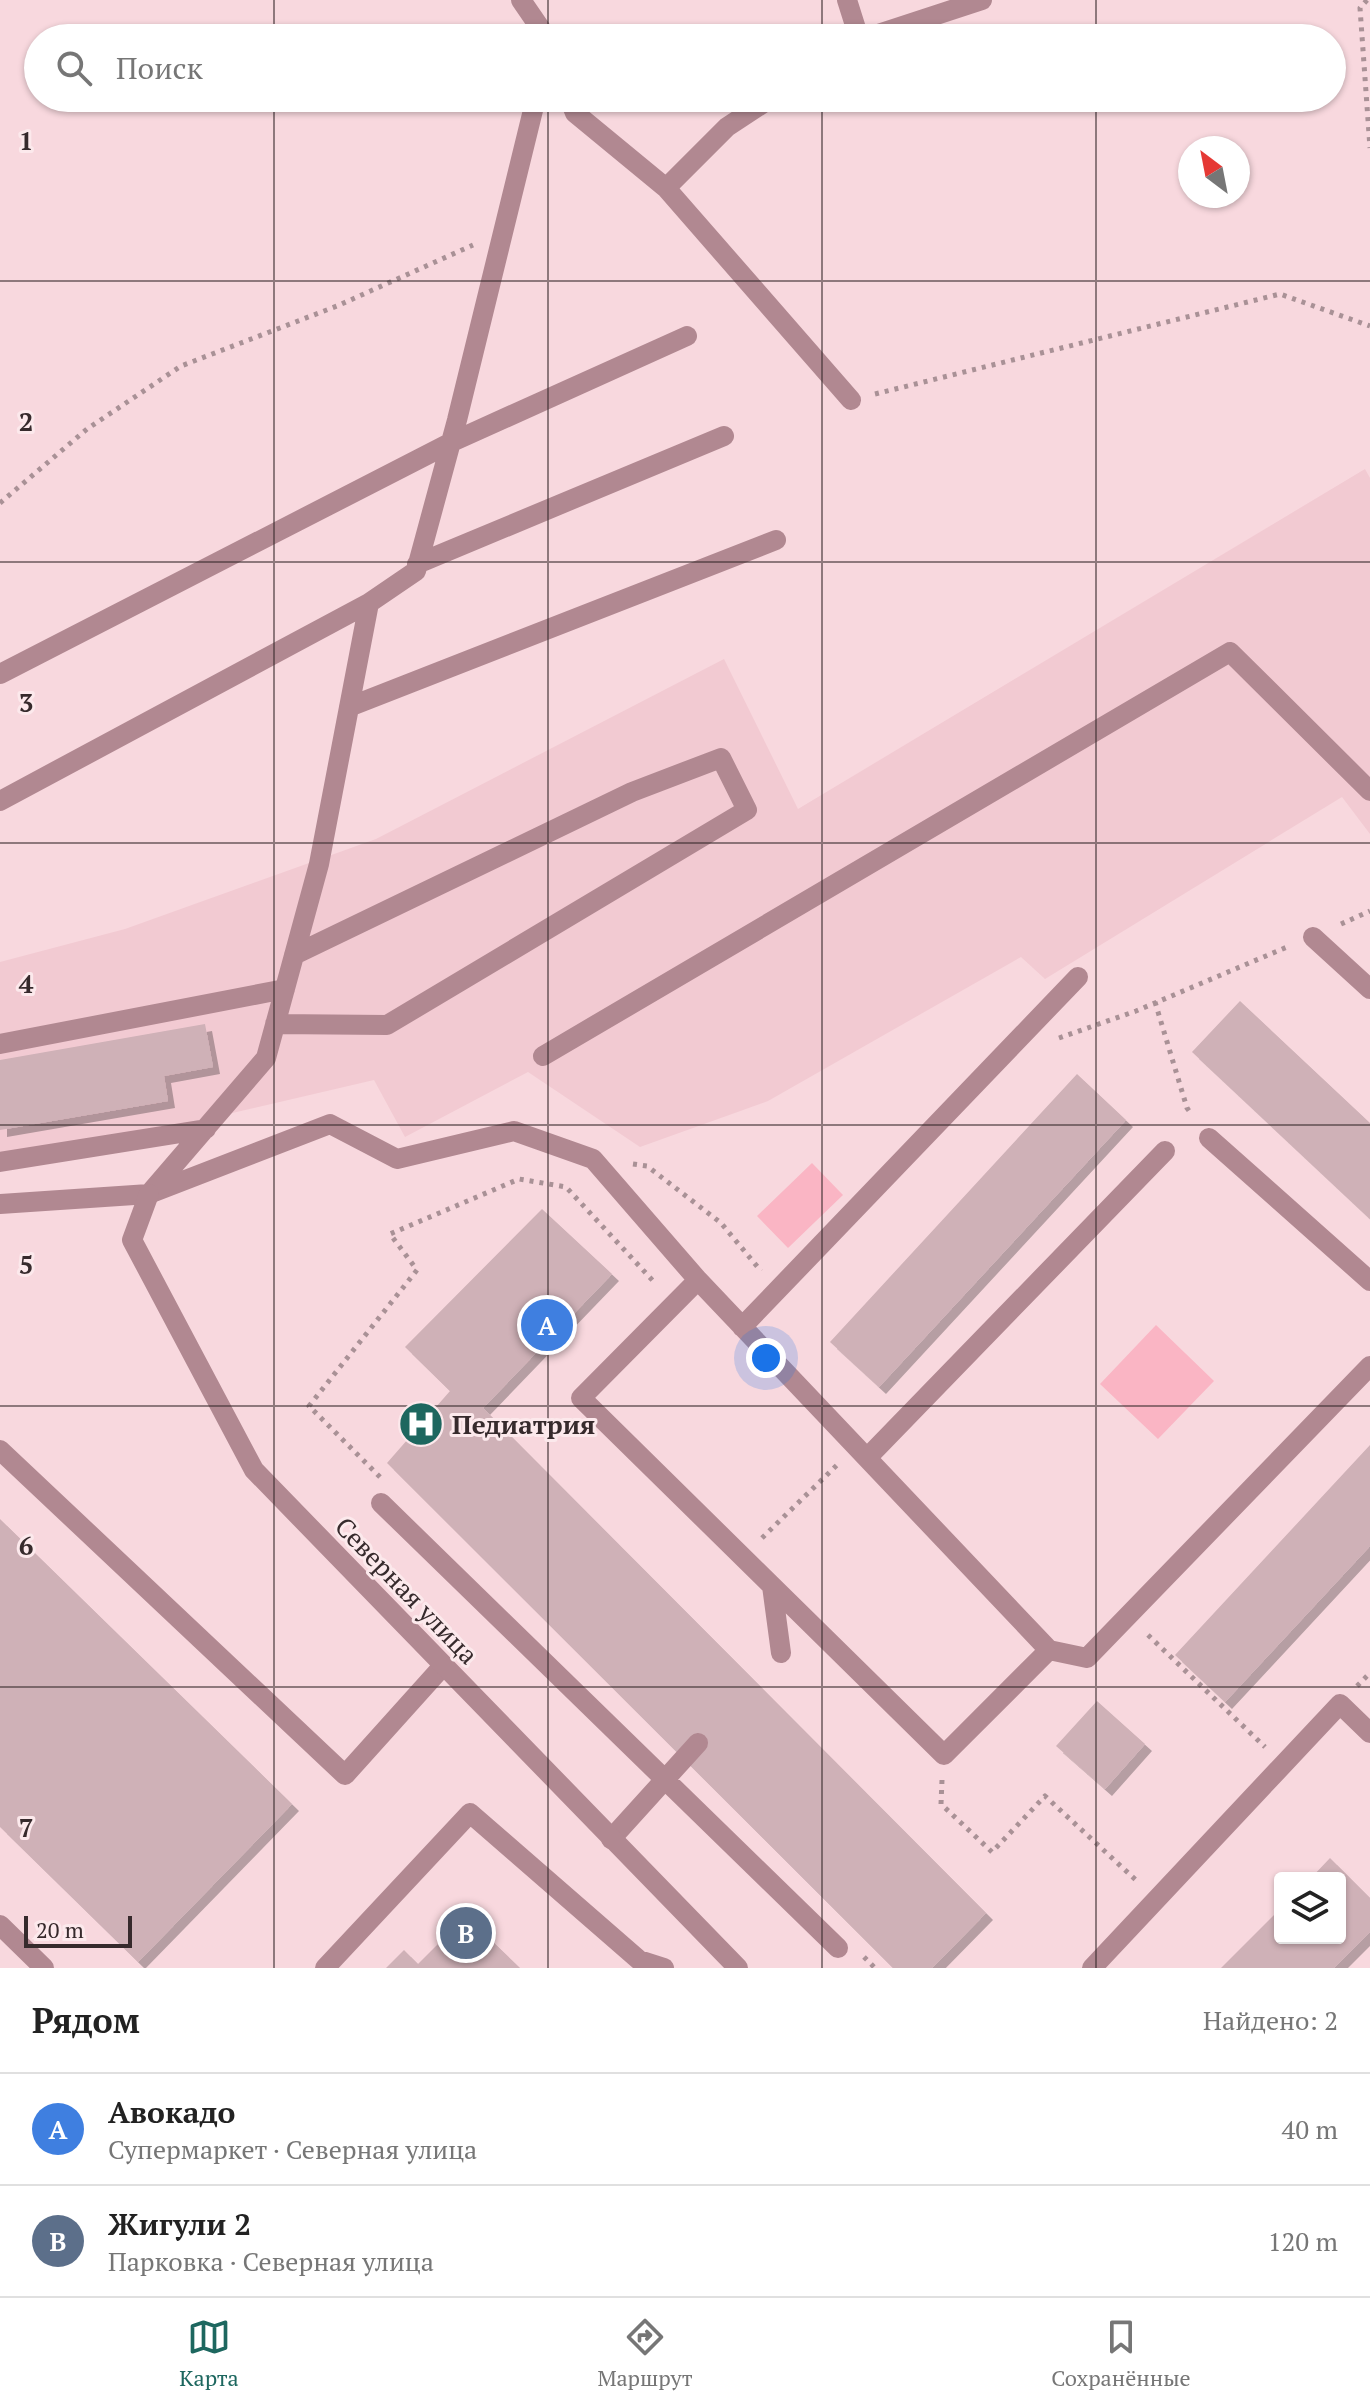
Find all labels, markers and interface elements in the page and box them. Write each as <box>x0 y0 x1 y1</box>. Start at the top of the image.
search box <box>24 24 1346 112</box>
icon: search <box>52 46 96 90</box>
text: Поиск <box>116 48 203 88</box>
text: 1 <box>19 123 33 157</box>
north arrow <box>1178 136 1250 208</box>
text: 2 <box>19 404 33 438</box>
text: 3 <box>19 685 33 719</box>
text: 4 <box>19 966 34 1000</box>
text: 5 <box>19 1247 33 1281</box>
pin: A <box>521 1295 573 1355</box>
your location <box>746 1338 786 1378</box>
hospital icon: Педиатрия <box>397 1400 445 1448</box>
place label: Педиатрия <box>452 1407 595 1441</box>
street label: Северная улица <box>328 1509 486 1671</box>
text: 6 <box>19 1528 33 1562</box>
text: 7 <box>19 1810 33 1844</box>
map controls <box>1274 1872 1346 1944</box>
button: layers <box>1274 1872 1346 1944</box>
pin: B <box>440 1903 492 1963</box>
scale bar <box>24 1912 132 1948</box>
text: 20 m <box>36 1915 84 1944</box>
text: Рядом <box>32 1998 140 2043</box>
text: Найдено: 2 <box>1203 2003 1338 2037</box>
text: Авокадо <box>108 2092 235 2132</box>
text: A <box>49 2112 67 2146</box>
text: 40 m <box>1282 2112 1338 2146</box>
text: Супермаркет · Северная улица <box>108 2132 477 2166</box>
text: Жигули 2 <box>108 2204 251 2244</box>
text: B <box>50 2224 66 2258</box>
text: 120 m <box>1268 2224 1338 2258</box>
text: Парковка · Северная улица <box>108 2244 434 2278</box>
tab: Карта <box>179 2315 239 2392</box>
tab: Маршрут <box>597 2315 693 2392</box>
tab: Сохранённые <box>1051 2315 1191 2392</box>

